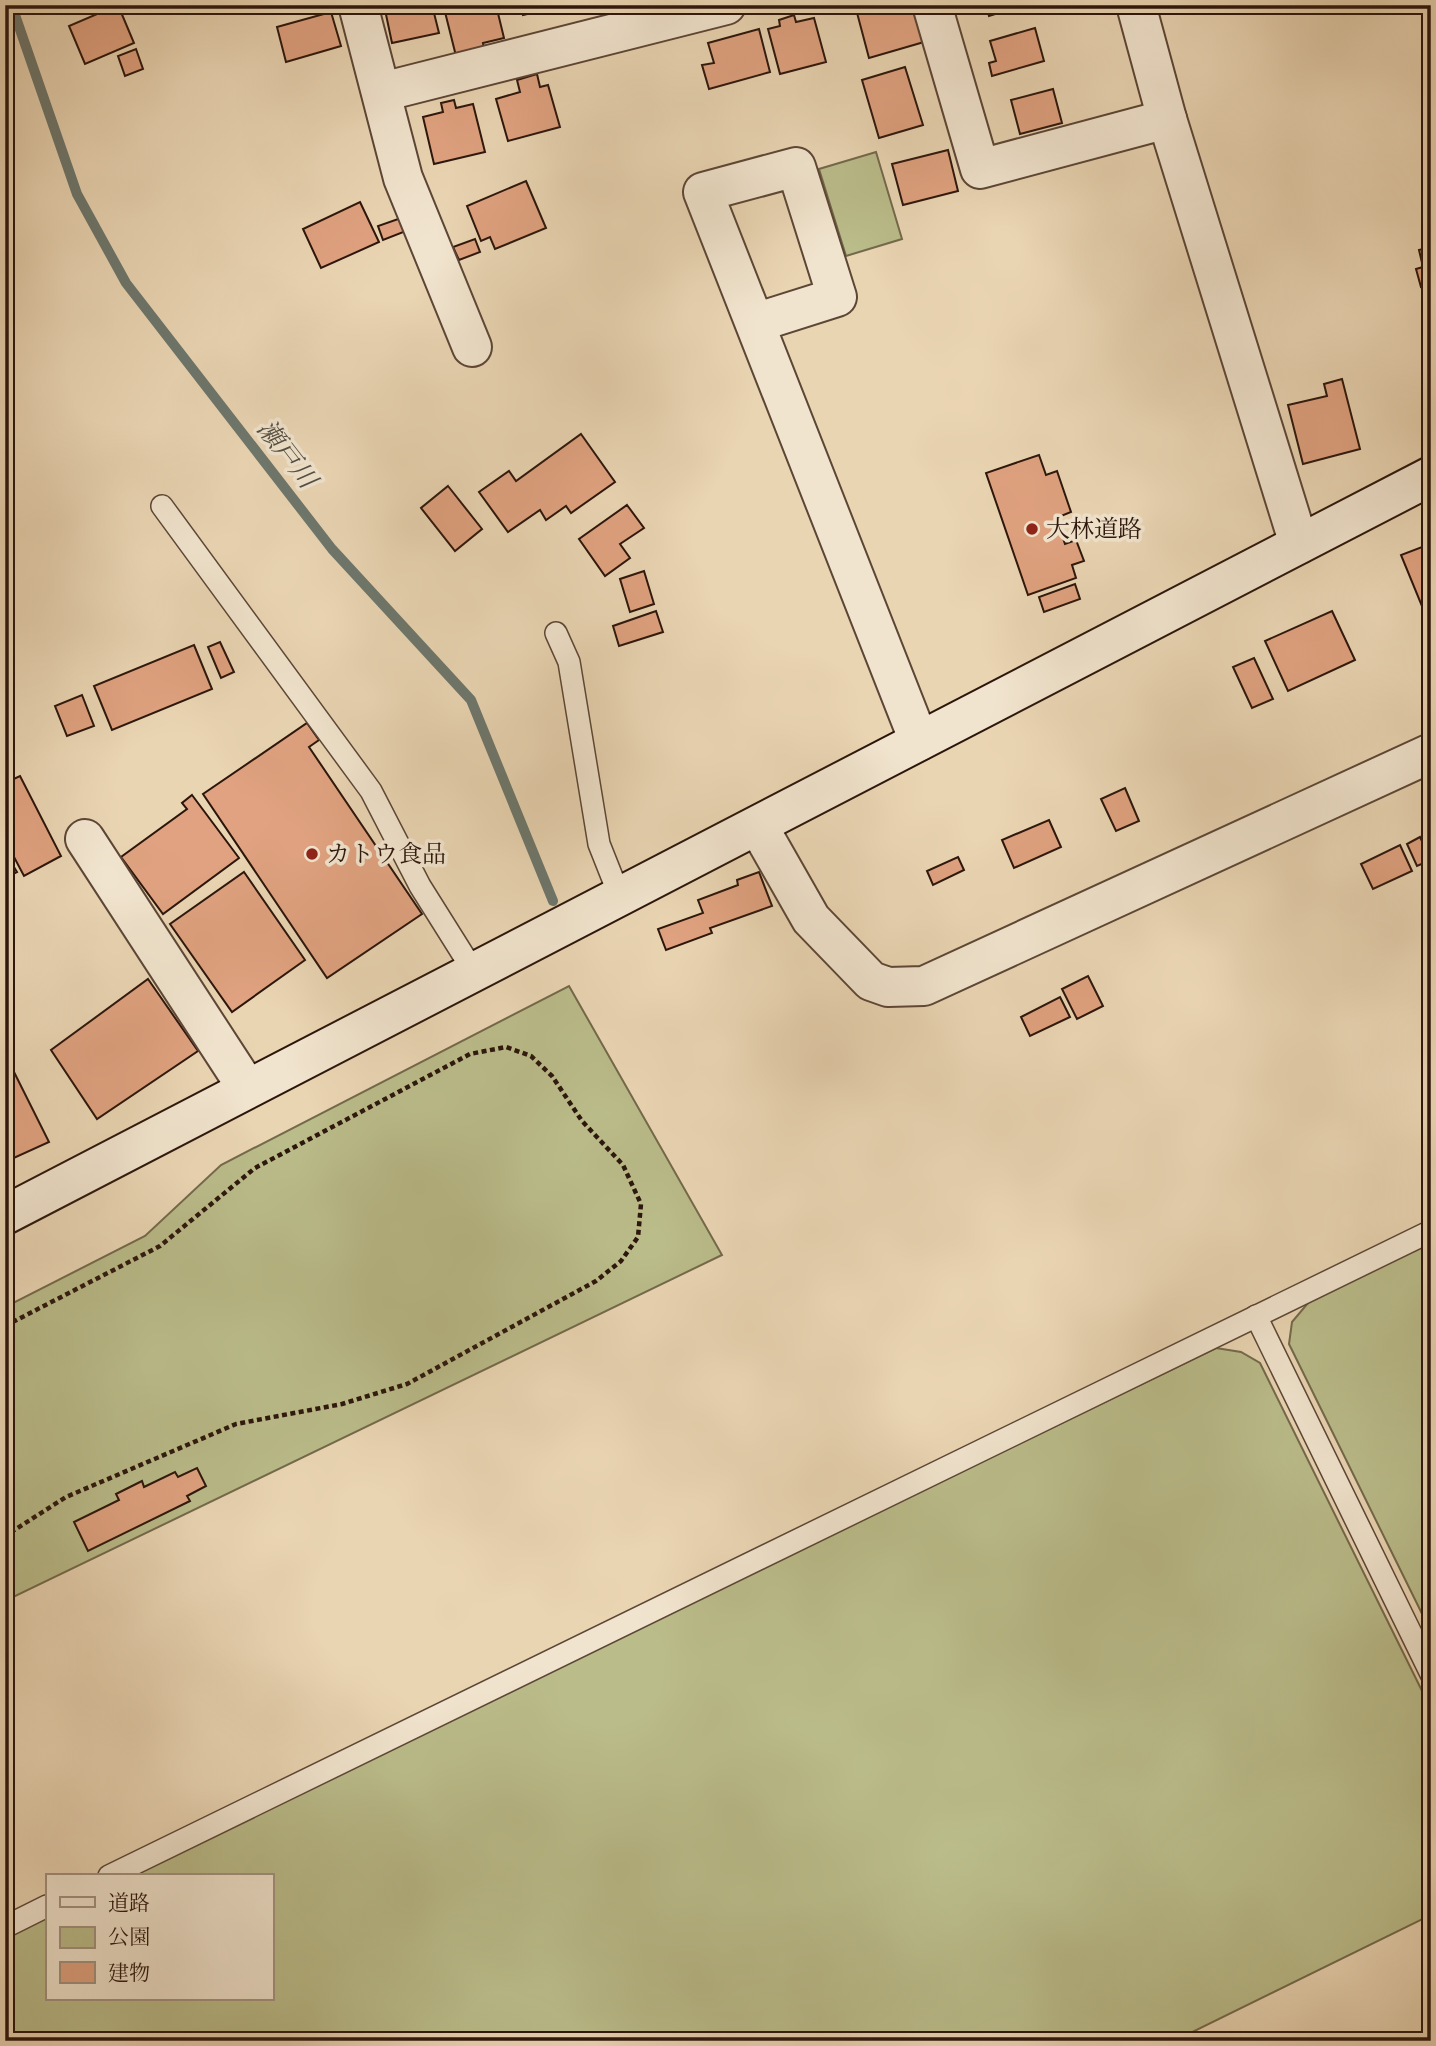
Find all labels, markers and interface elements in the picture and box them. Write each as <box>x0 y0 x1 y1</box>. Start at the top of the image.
water label: 瀬戸川 <box>249 412 327 498</box>
place label: 大林道路 <box>1046 513 1142 546</box>
marker: 大林道路 <box>1024 521 1040 537</box>
place label: カトウ食品 <box>326 838 446 871</box>
marker: カトウ食品 <box>304 846 320 862</box>
legend <box>46 1874 273 2000</box>
text: 道路 <box>108 1889 150 1918</box>
text: 公園 <box>108 1923 150 1952</box>
text: 建物 <box>108 1959 150 1988</box>

